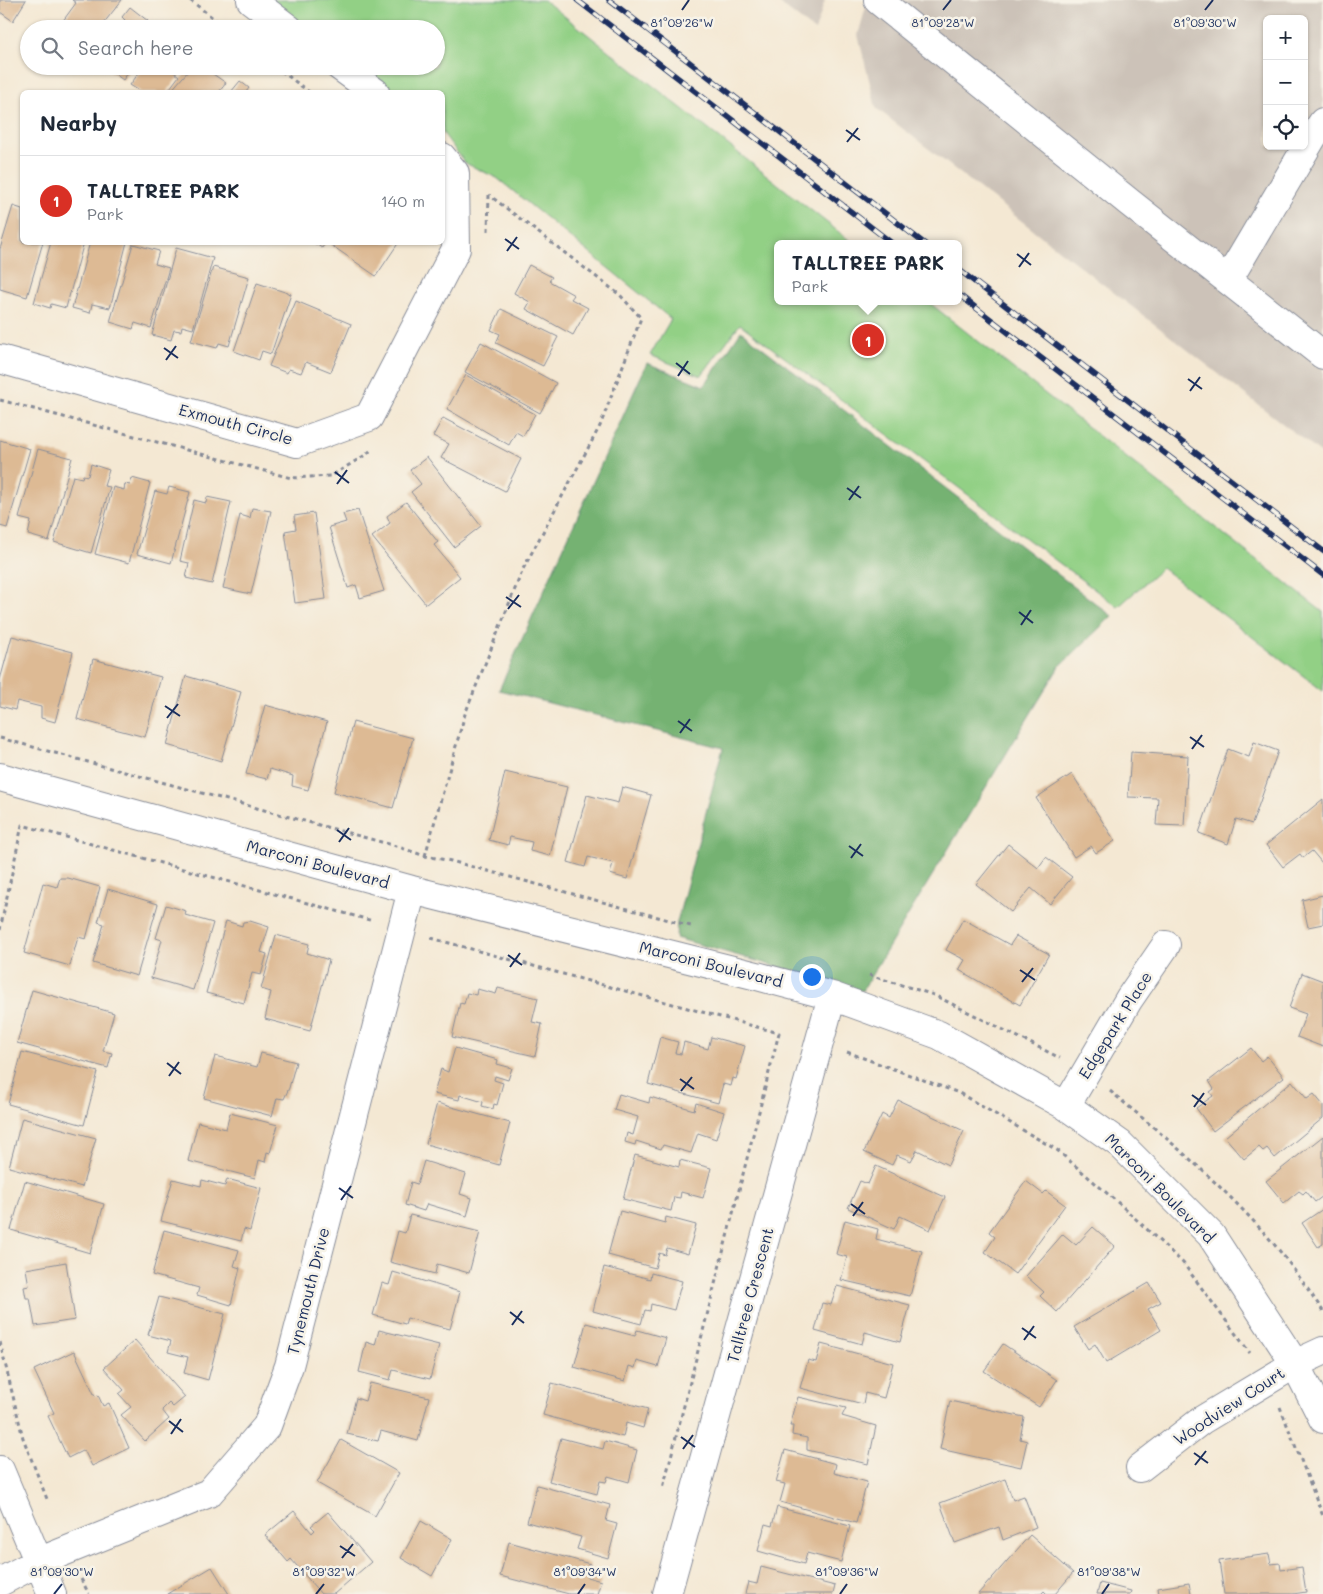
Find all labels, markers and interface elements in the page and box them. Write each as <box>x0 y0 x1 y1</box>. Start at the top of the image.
text: 81°09'26"W <box>650 14 714 30</box>
text: 81°09'28"W <box>911 14 975 30</box>
text: 81°09'30"W <box>1173 14 1237 30</box>
map controls <box>1263 15 1308 150</box>
button: + <box>1263 15 1308 60</box>
search box <box>20 20 445 75</box>
icon: search <box>38 34 66 62</box>
text: Search here <box>78 35 194 60</box>
button: − <box>1263 60 1308 105</box>
button: locate <box>1263 105 1308 150</box>
text: Nearby <box>40 109 117 136</box>
text: TALLTREE PARK <box>87 178 239 203</box>
text: 1 <box>52 190 60 211</box>
text: 140 m <box>381 190 425 211</box>
text: Park <box>87 203 123 224</box>
popup <box>774 240 962 305</box>
text: TALLTREE PARK <box>792 250 944 275</box>
text: Park <box>792 275 828 296</box>
pin: 1 <box>852 321 884 359</box>
street label: Exmouth Circle <box>177 398 295 449</box>
street label: Marconi Boulevard <box>244 834 392 893</box>
street label: Marconi Boulevard <box>637 936 785 992</box>
your location <box>799 964 825 990</box>
street label: Edgepark Place <box>1073 967 1156 1082</box>
street label: Marconi Boulevard <box>1101 1128 1220 1247</box>
street label: Tynemouth Drive <box>282 1225 333 1357</box>
street label: Talltree Crescent <box>721 1225 778 1365</box>
street label: Woodview Court <box>1169 1362 1288 1449</box>
text: 81°09'30"W <box>30 1563 94 1579</box>
text: 81°09'32"W <box>293 1563 355 1579</box>
text: 81°09'34"W <box>553 1563 617 1579</box>
text: 81°09'36"W <box>815 1563 879 1579</box>
text: 81°09'38"W <box>1077 1563 1141 1579</box>

